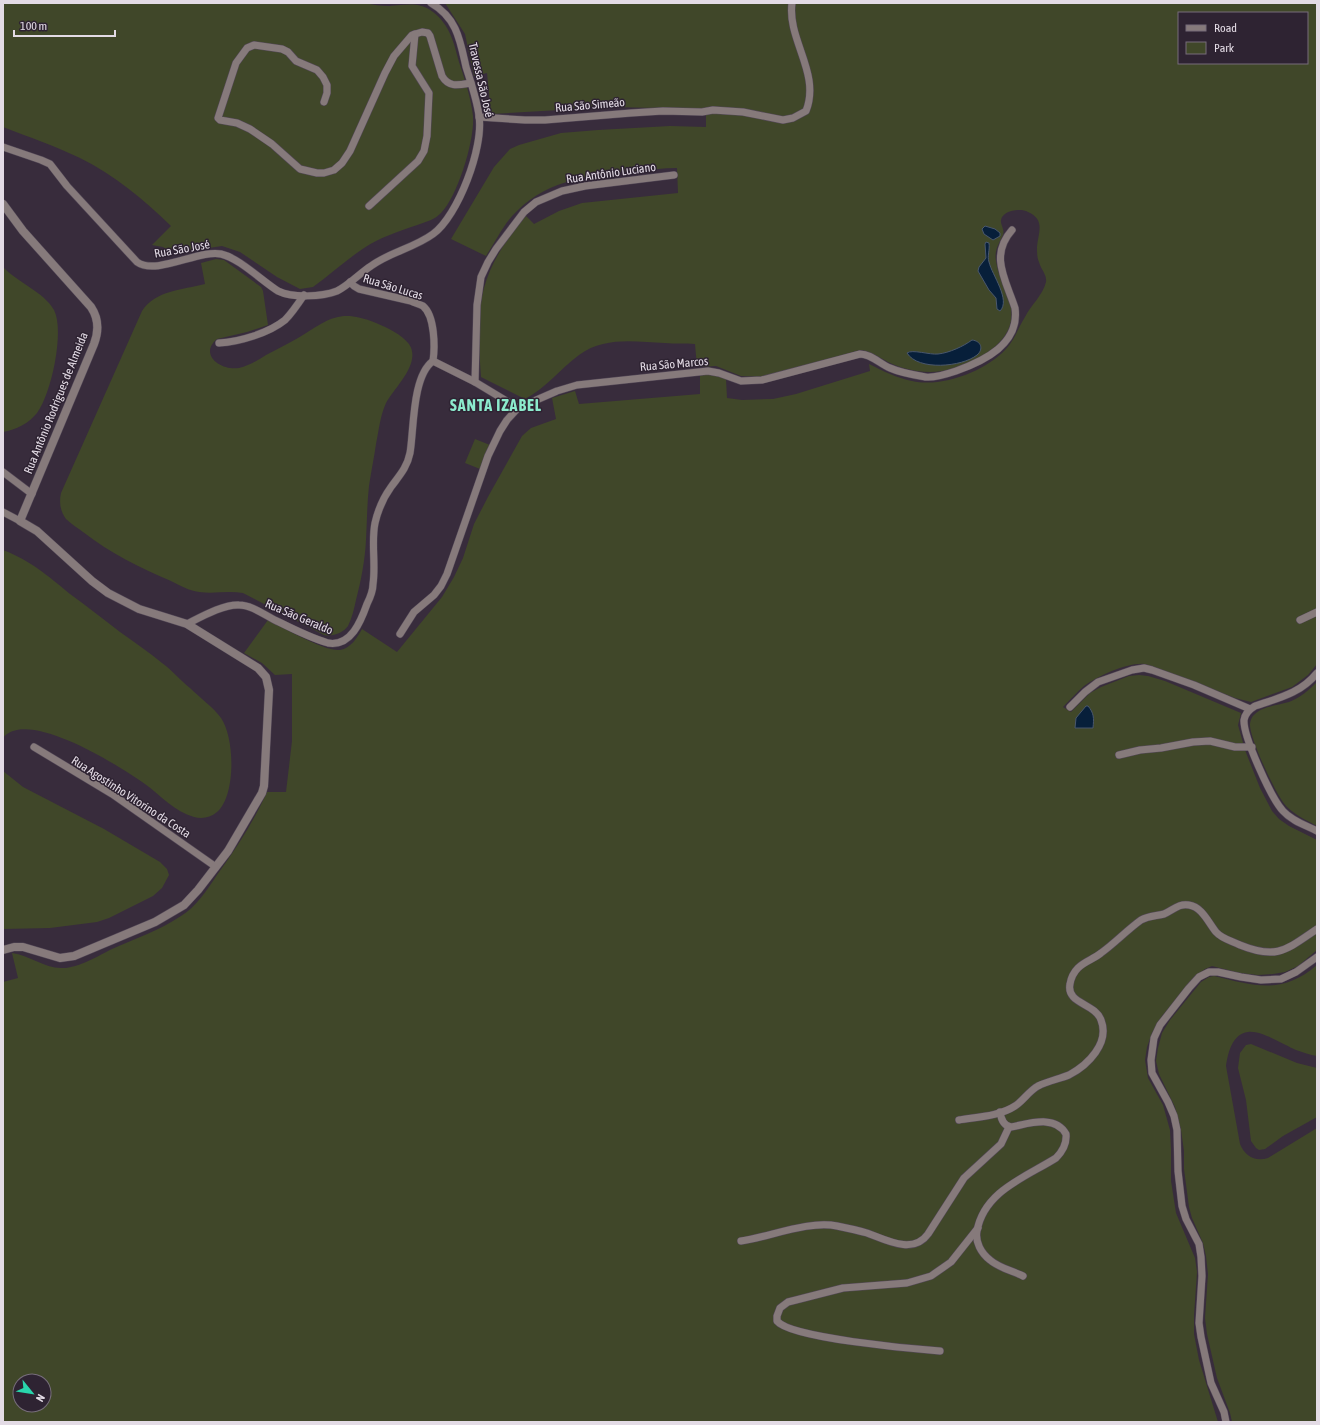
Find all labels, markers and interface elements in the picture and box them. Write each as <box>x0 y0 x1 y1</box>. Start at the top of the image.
scale bar <box>14 12 115 38</box>
legend <box>1178 12 1308 64</box>
text: 100 m <box>20 19 47 33</box>
text: Road <box>1214 21 1237 35</box>
street label: Travessa São José <box>466 41 496 119</box>
text: Park <box>1214 41 1235 55</box>
street label: Rua São Simeão <box>554 95 626 115</box>
street label: Rua Antônio Luciano <box>565 160 657 186</box>
street label: Rua São José <box>153 237 211 261</box>
street label: Rua São Lucas <box>361 271 425 303</box>
street label: Rua Antônio Rodrigues de Almeida <box>21 330 91 476</box>
street label: Rua São Marcos <box>639 354 709 374</box>
district label: SANTA IZABEL <box>450 396 542 414</box>
street label: Rua São Geraldo <box>263 596 335 638</box>
street label: Rua Agostinho Vitorino da Costa <box>69 753 193 841</box>
north arrow <box>12 1373 52 1413</box>
text: N <box>34 1392 47 1404</box>

